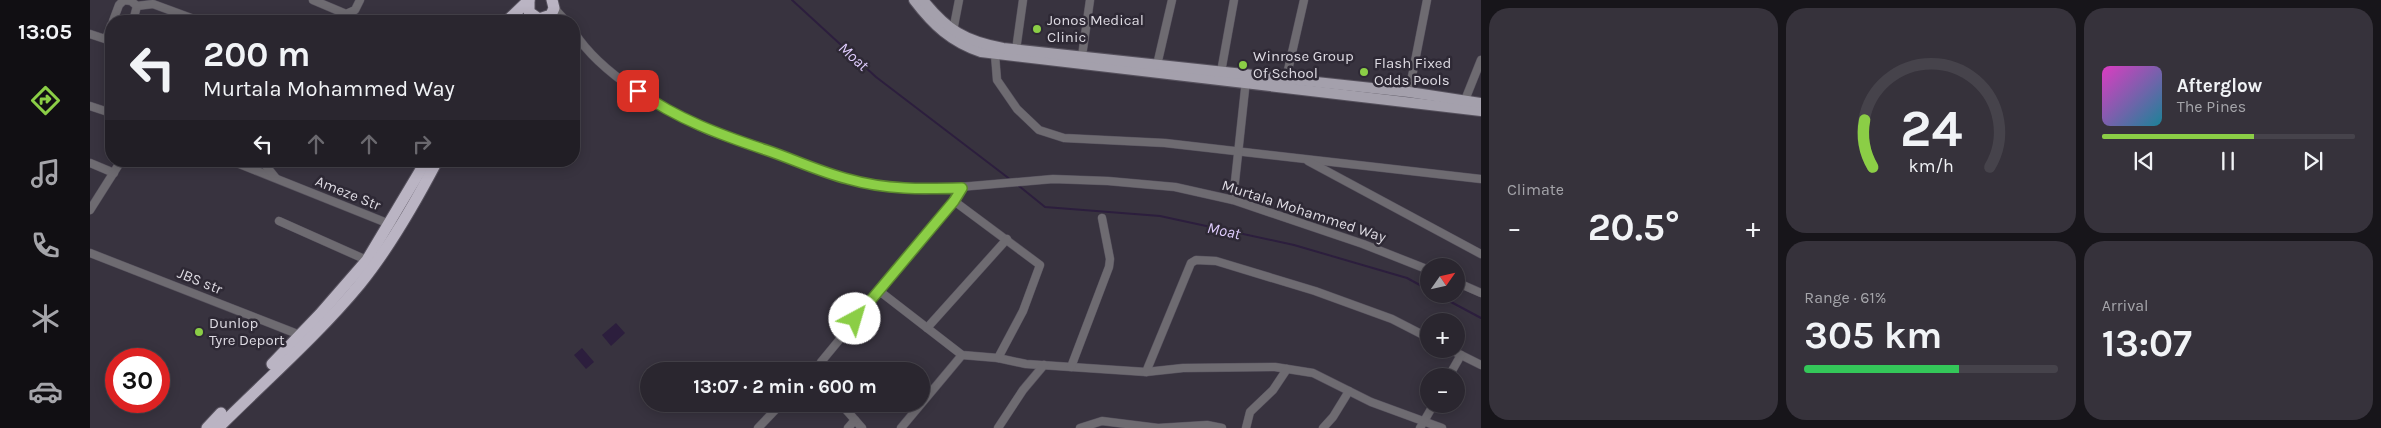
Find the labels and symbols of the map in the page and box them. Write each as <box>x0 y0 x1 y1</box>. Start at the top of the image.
place label: Jonos Medical Clinic <box>1047 11 1144 46</box>
marker: Jonos Medical Clinic <box>1031 23 1043 35</box>
water label: Moat <box>835 38 873 75</box>
place label: Winrose Group Of School <box>1253 47 1354 82</box>
place label: Flash Fixed Odds Pools <box>1374 54 1451 89</box>
marker: Winrose Group Of School <box>1237 59 1249 71</box>
marker: Flash Fixed Odds Pools <box>1358 66 1370 78</box>
pin <box>617 70 659 112</box>
street label: Ameze Str <box>313 172 384 214</box>
street label: Murtala Mohammed Way <box>1220 176 1388 246</box>
water label: Moat <box>1206 218 1243 243</box>
north arrow <box>1420 258 1465 302</box>
street label: JBS str <box>175 264 226 298</box>
position arrow <box>828 292 880 344</box>
place label: Dunlop Tyre Deport <box>209 314 285 349</box>
marker: Dunlop Tyre Deport <box>193 326 205 338</box>
speed limit sign: 30 <box>105 348 170 413</box>

